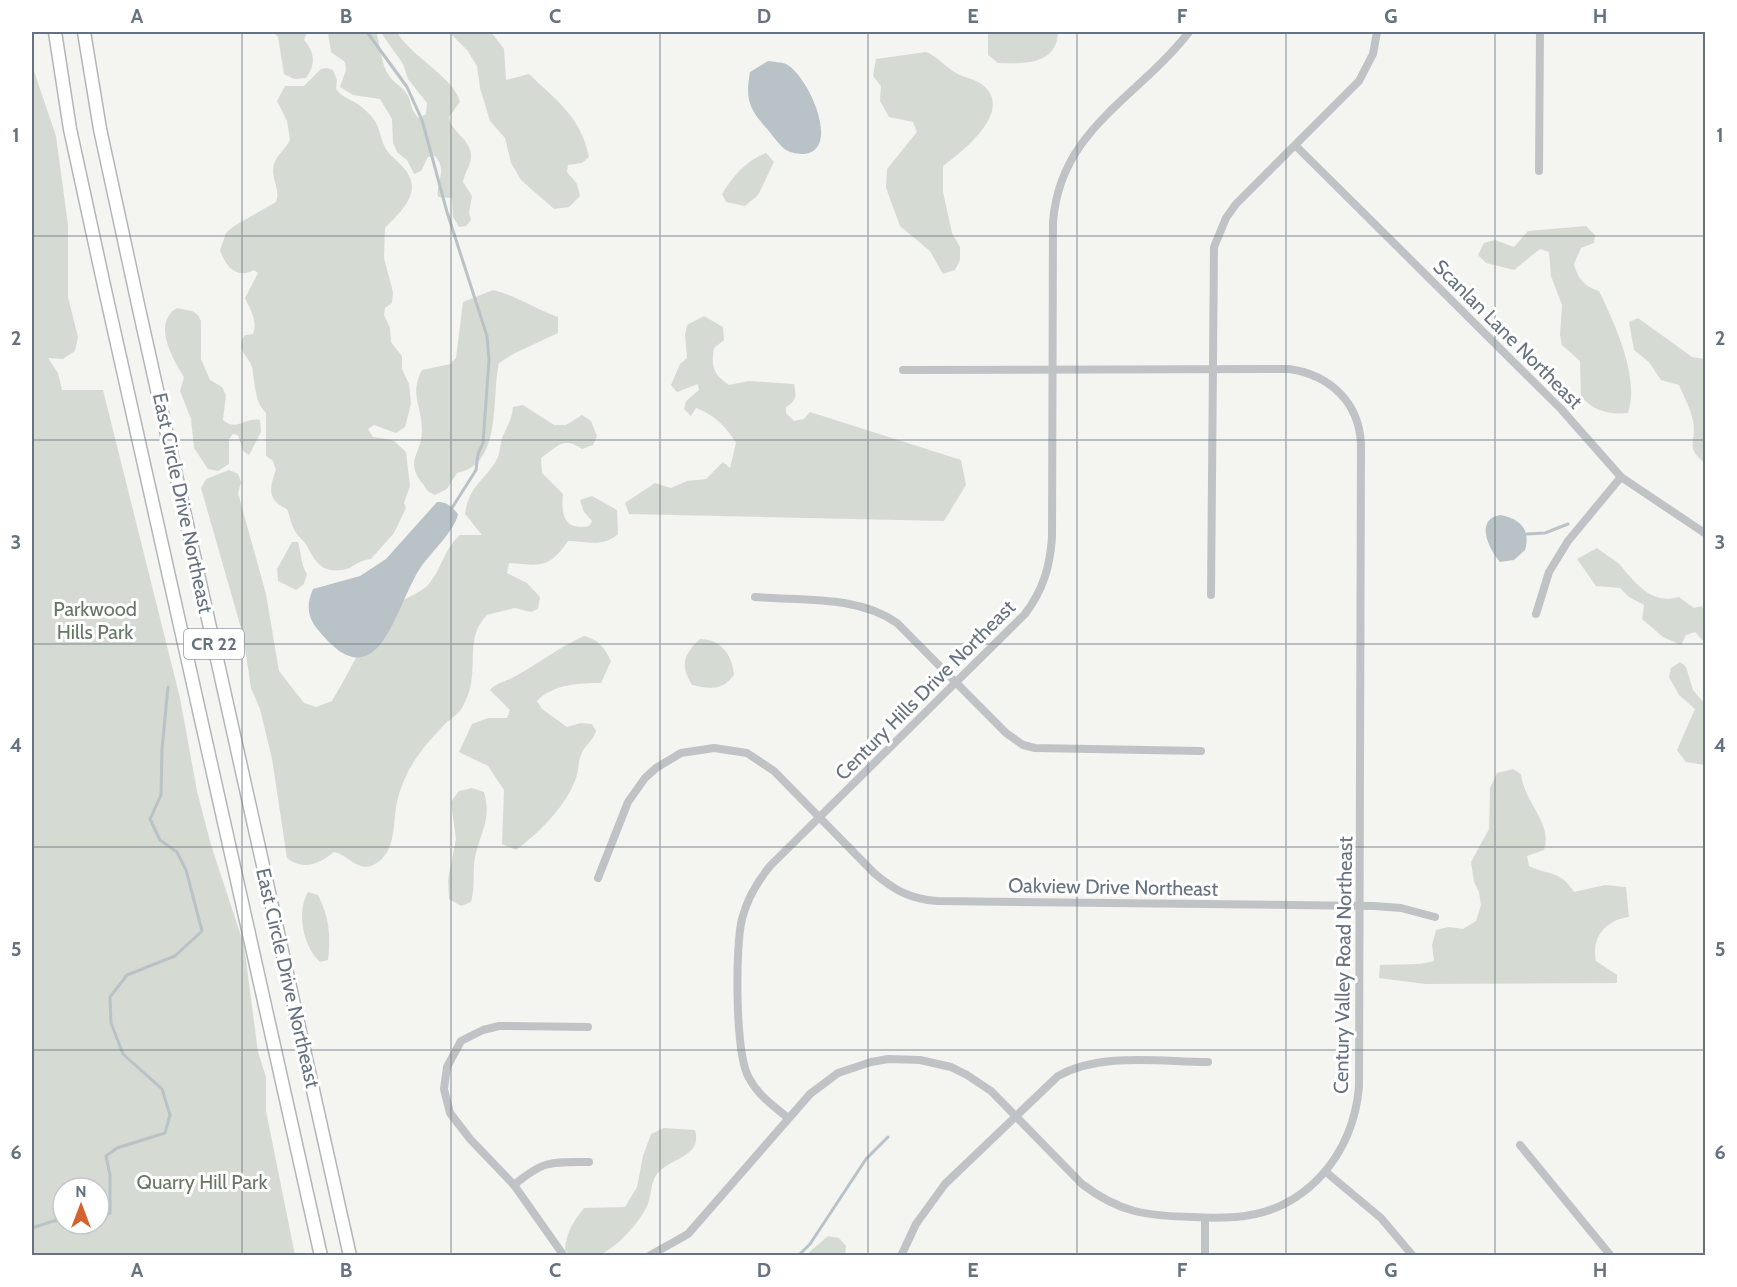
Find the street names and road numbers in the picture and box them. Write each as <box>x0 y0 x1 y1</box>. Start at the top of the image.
street label: Scanlan Lane Northeast <box>1429 255 1588 414</box>
street label: East Circle Drive Northeast <box>148 391 218 616</box>
street label: Century Hills Drive Northeast <box>830 595 1020 785</box>
road number: CR 22 <box>184 629 244 659</box>
street label: Century Valley Road Northeast <box>1329 836 1357 1094</box>
street label: East Circle Drive Northeast <box>251 866 325 1090</box>
street label: Oakview Drive Northeast <box>1008 873 1218 901</box>

